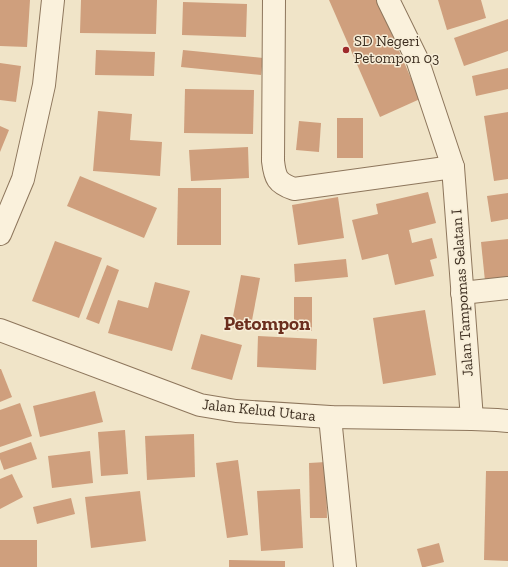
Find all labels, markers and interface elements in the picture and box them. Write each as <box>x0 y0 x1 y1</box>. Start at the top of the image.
place label: SD Negeri Petompon 03 <box>354 32 439 67</box>
marker: SD Negeri Petompon 03 <box>341 45 351 55</box>
street label: Jalan Tampomas Selatan I <box>447 209 477 377</box>
district label: Petompon <box>224 312 311 335</box>
street label: Jalan Kelud Utara <box>201 395 317 425</box>

